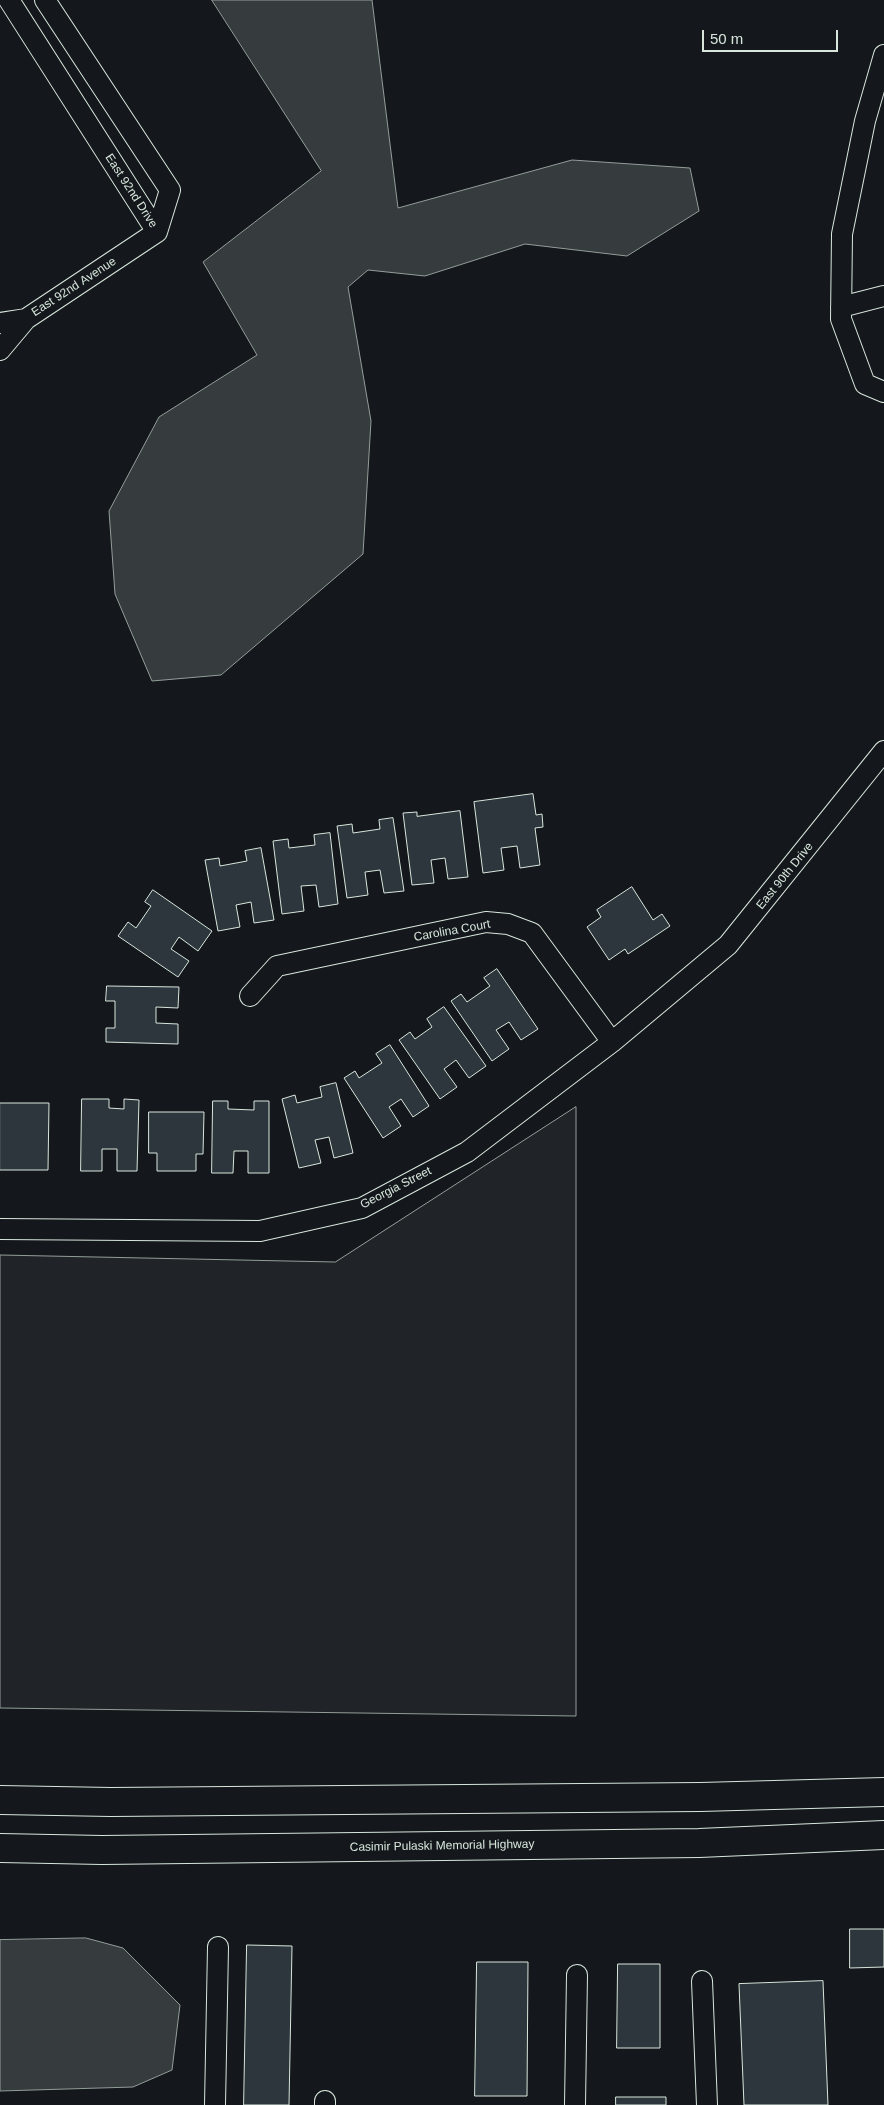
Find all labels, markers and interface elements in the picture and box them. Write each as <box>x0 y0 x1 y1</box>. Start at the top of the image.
scale bar <box>704 20 840 52</box>
text: 50 m <box>710 30 743 47</box>
street label: East 92nd Drive <box>102 151 160 231</box>
street label: East 92nd Avenue <box>29 254 119 320</box>
street label: East 90th Drive <box>754 840 816 912</box>
street label: Carolina Court <box>413 917 491 945</box>
street label: Georgia Street <box>358 1164 434 1212</box>
street label: Casimir Pulaski Memorial Highway <box>350 1837 534 1855</box>

